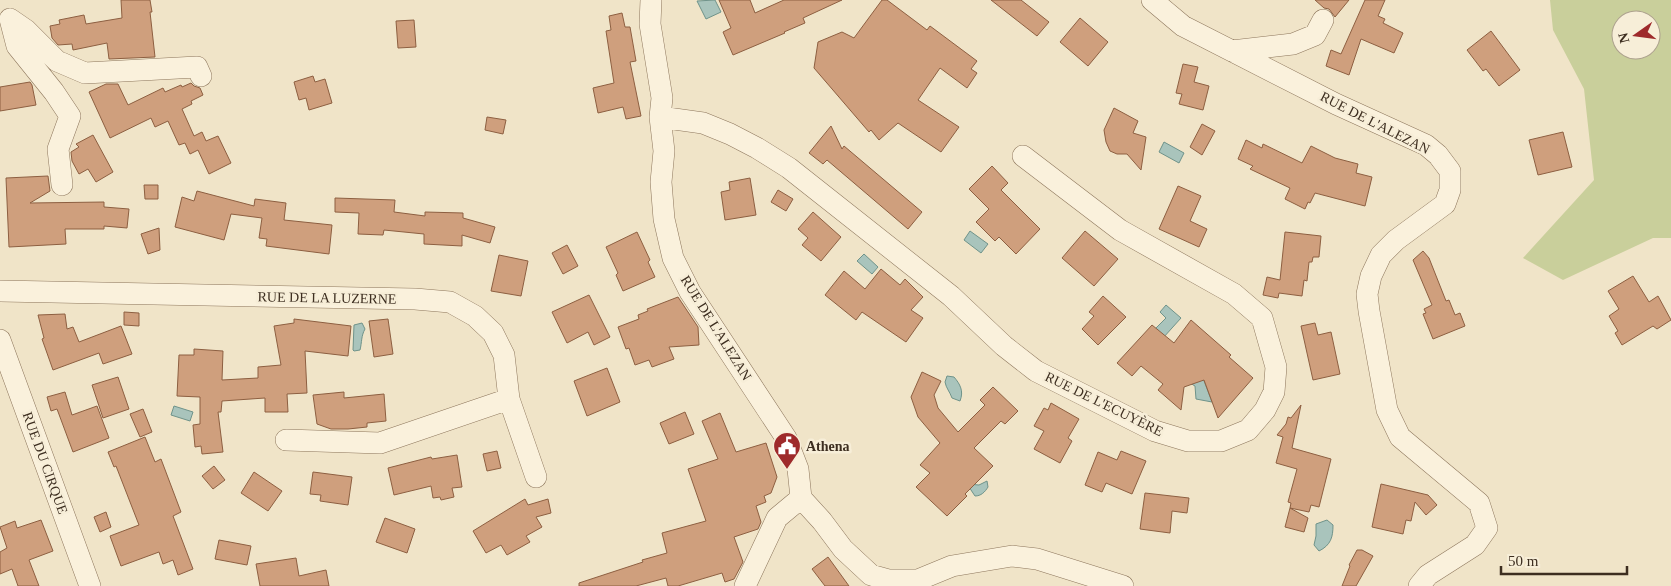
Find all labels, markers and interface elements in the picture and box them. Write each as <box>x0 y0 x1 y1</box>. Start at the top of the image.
north arrow <box>1611 10 1661 60</box>
text: N <box>1615 31 1632 45</box>
street label: RUE DE L'ALEZAN <box>1318 89 1432 157</box>
street label: RUE DE L'ALEZAN <box>678 273 754 383</box>
street label: RUE DE LA LUZERNE <box>257 289 397 307</box>
street label: RUE DE L'ECUYÈRE <box>1043 368 1166 439</box>
street label: RUE DU CIRQUE <box>20 410 70 516</box>
public building icon: Athena <box>772 431 802 470</box>
place label: Athena <box>806 439 850 454</box>
scale bar <box>1501 544 1627 576</box>
text: 50 m <box>1508 553 1539 569</box>

